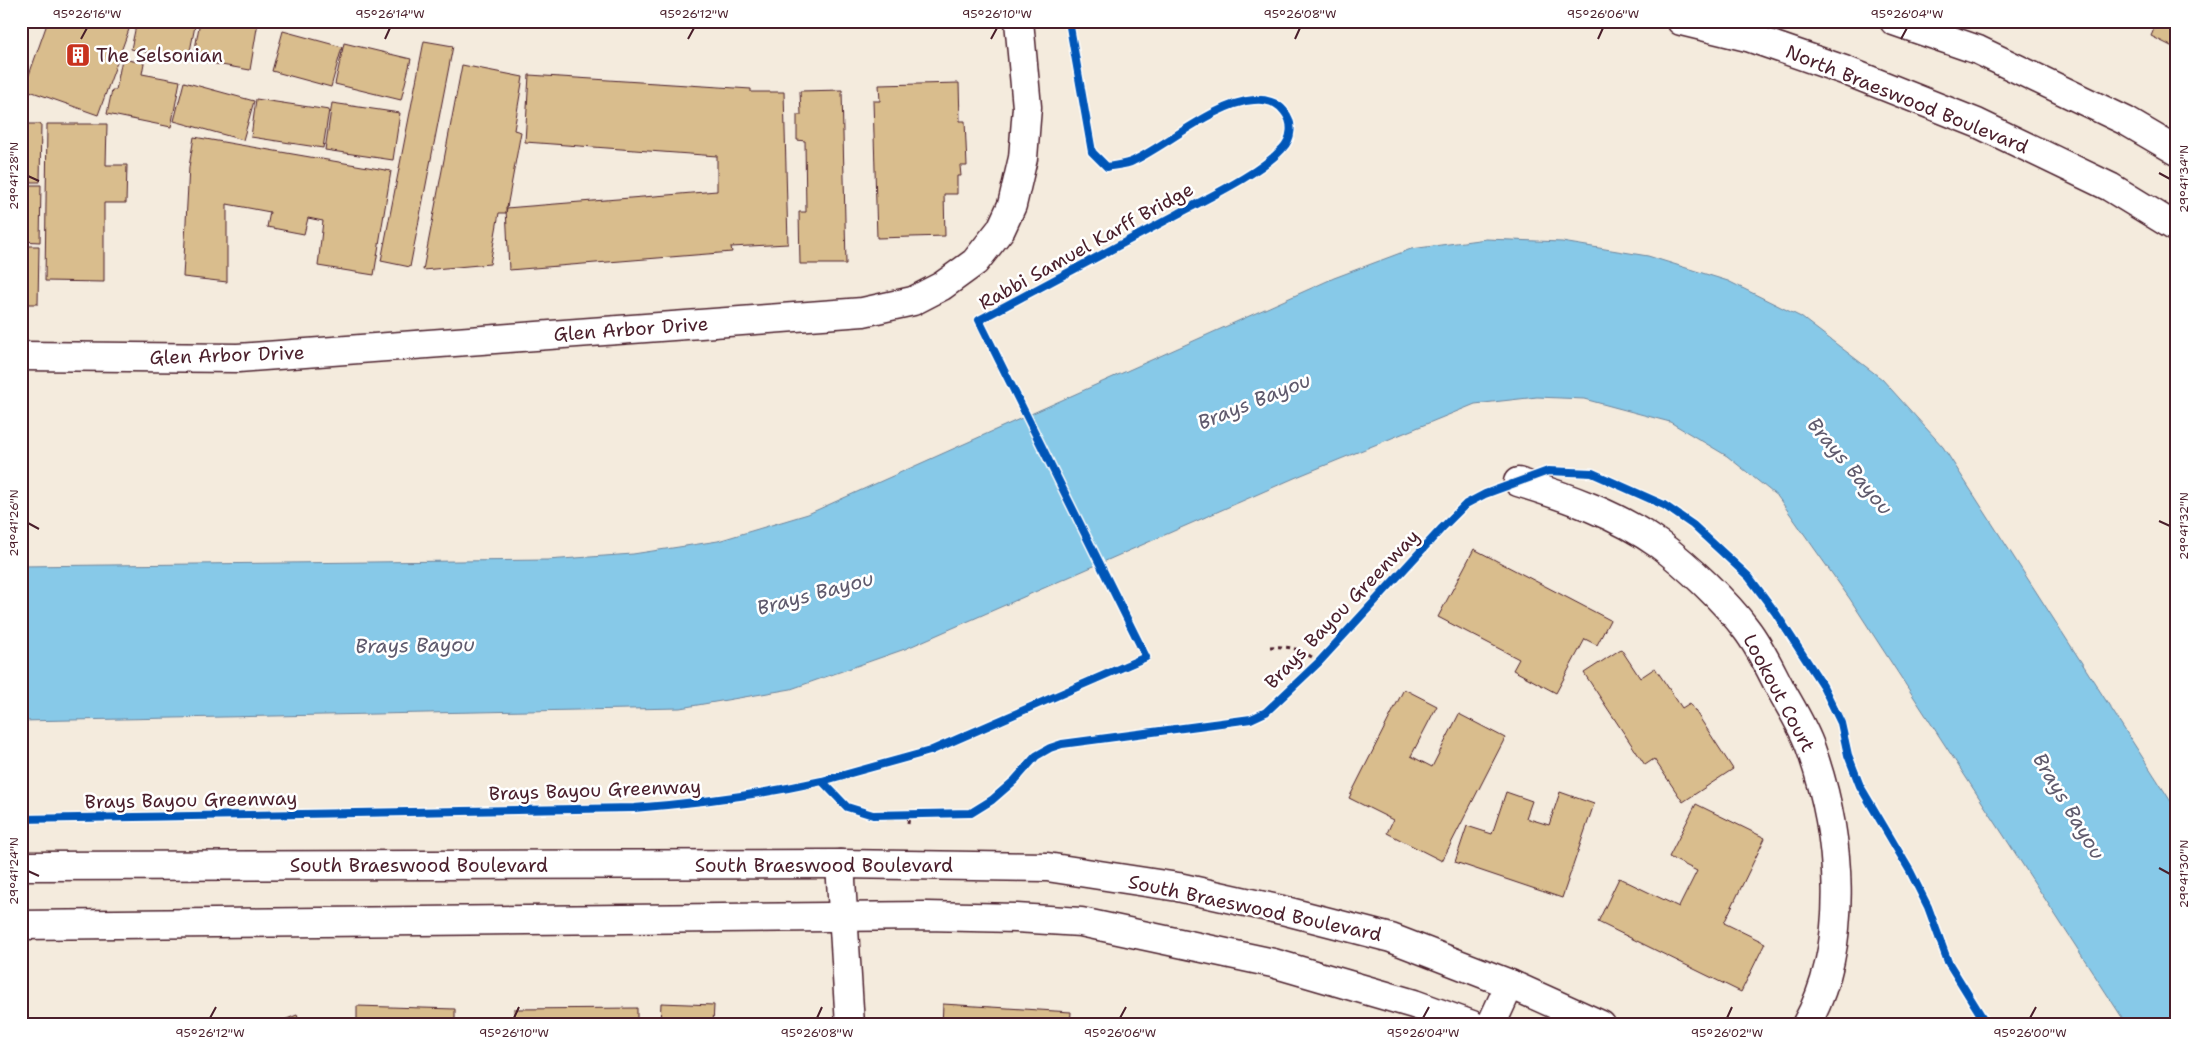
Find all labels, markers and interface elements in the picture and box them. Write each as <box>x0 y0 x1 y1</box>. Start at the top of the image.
text: 95°26'16"W <box>52 6 122 22</box>
text: 95°26'14"W <box>355 6 425 22</box>
text: 95°26'12"W <box>659 6 729 22</box>
text: 95°26'10"W <box>962 6 1032 22</box>
text: 95°26'08"W <box>1264 6 1337 22</box>
text: 95°26'06"W <box>1567 6 1639 22</box>
text: 95°26'04"W <box>1871 6 1943 22</box>
street label: North Braeswood Boulevard <box>1782 39 2032 159</box>
building icon: The Selsonian <box>65 42 91 68</box>
place label: The Selsonian <box>96 43 223 68</box>
text: 29°41'28"N <box>6 142 22 210</box>
text: 29°41'34"N <box>2176 145 2192 213</box>
street label: Rabbi Samuel Karff Bridge <box>974 176 1198 316</box>
street label: Glen Arbor Drive <box>553 311 709 347</box>
street label: Glen Arbor Drive <box>149 340 305 370</box>
water label: Brays Bayou <box>1194 367 1314 435</box>
water label: Brays Bayou <box>1802 412 1898 520</box>
text: 29°41'26"N <box>6 489 22 557</box>
text: 29°41'32"N <box>2176 492 2192 560</box>
street label: Brays Bayou Greenway <box>1259 524 1425 694</box>
water label: Brays Bayou <box>754 565 876 621</box>
street label: Lookout Court <box>1737 630 1821 756</box>
water label: Brays Bayou <box>355 631 475 659</box>
water label: Brays Bayou <box>2027 748 2111 864</box>
street label: Brays Bayou Greenway <box>488 774 702 806</box>
street label: Brays Bayou Greenway <box>84 786 298 814</box>
text: 29°41'24"N <box>6 837 22 905</box>
text: 29°41'30"N <box>2176 840 2192 908</box>
street label: South Braeswood Boulevard <box>290 853 548 878</box>
street label: South Braeswood Boulevard <box>695 853 953 878</box>
street label: South Braeswood Boulevard <box>1126 869 1384 947</box>
text: 95°26'12"W <box>175 1025 245 1041</box>
text: 95°26'10"W <box>479 1025 549 1041</box>
text: 95°26'08"W <box>781 1025 854 1041</box>
text: 95°26'06"W <box>1084 1025 1156 1041</box>
text: 95°26'04"W <box>1387 1025 1459 1041</box>
text: 95°26'02"W <box>1691 1025 1763 1041</box>
text: 95°26'00"W <box>1993 1025 2067 1041</box>

